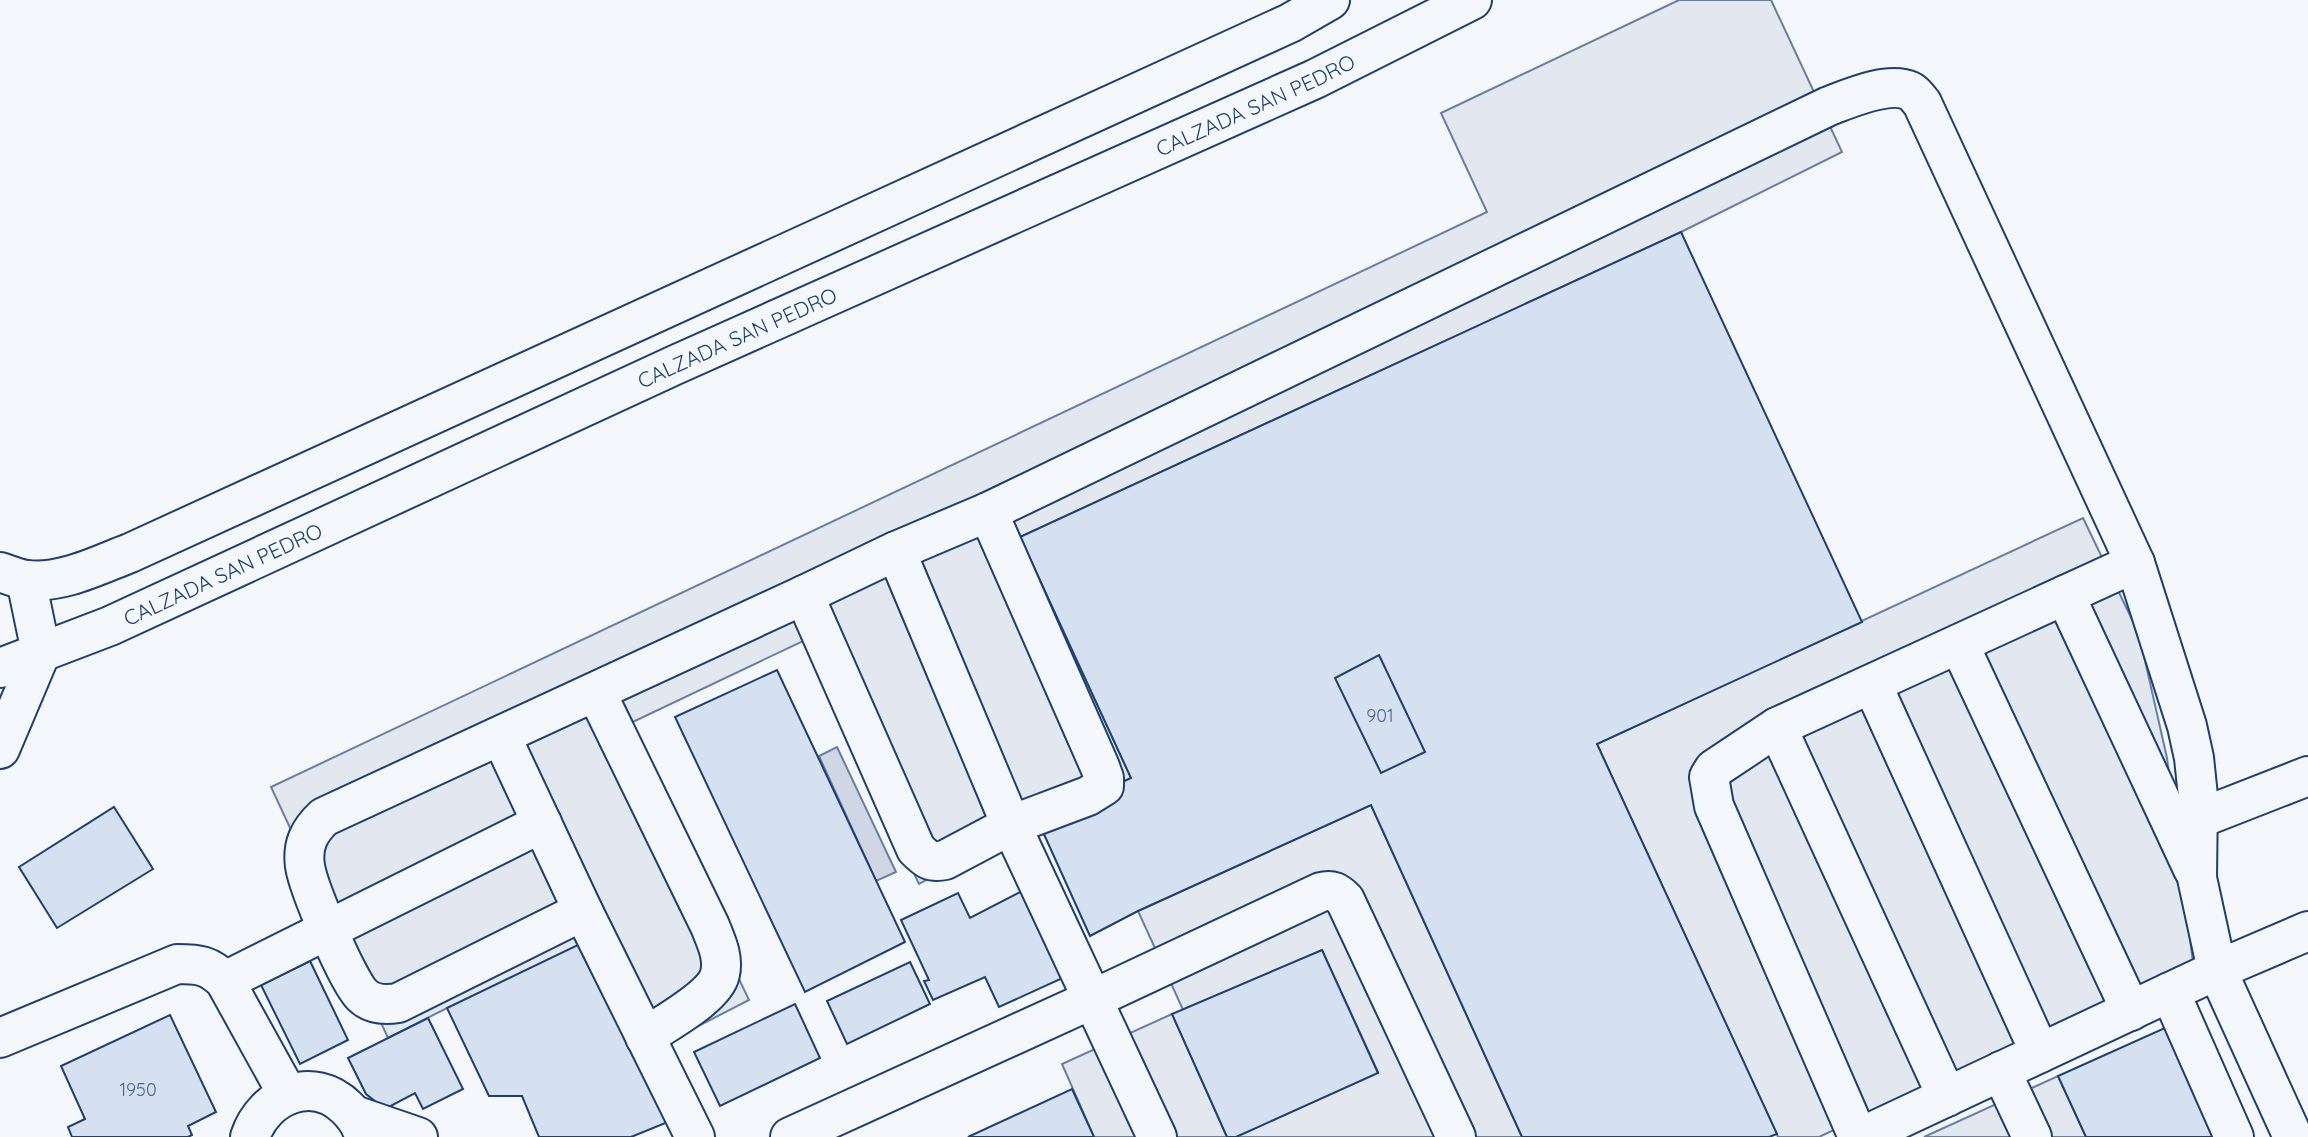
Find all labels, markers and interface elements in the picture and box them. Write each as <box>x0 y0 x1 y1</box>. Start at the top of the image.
street label: CALZADA SAN PEDRO <box>1152 48 1359 161</box>
street label: CALZADA SAN PEDRO <box>633 281 841 394</box>
street label: CALZADA SAN PEDRO <box>119 517 326 631</box>
house number: 901 <box>1366 704 1394 727</box>
house number: 1950 <box>119 1078 157 1101</box>

